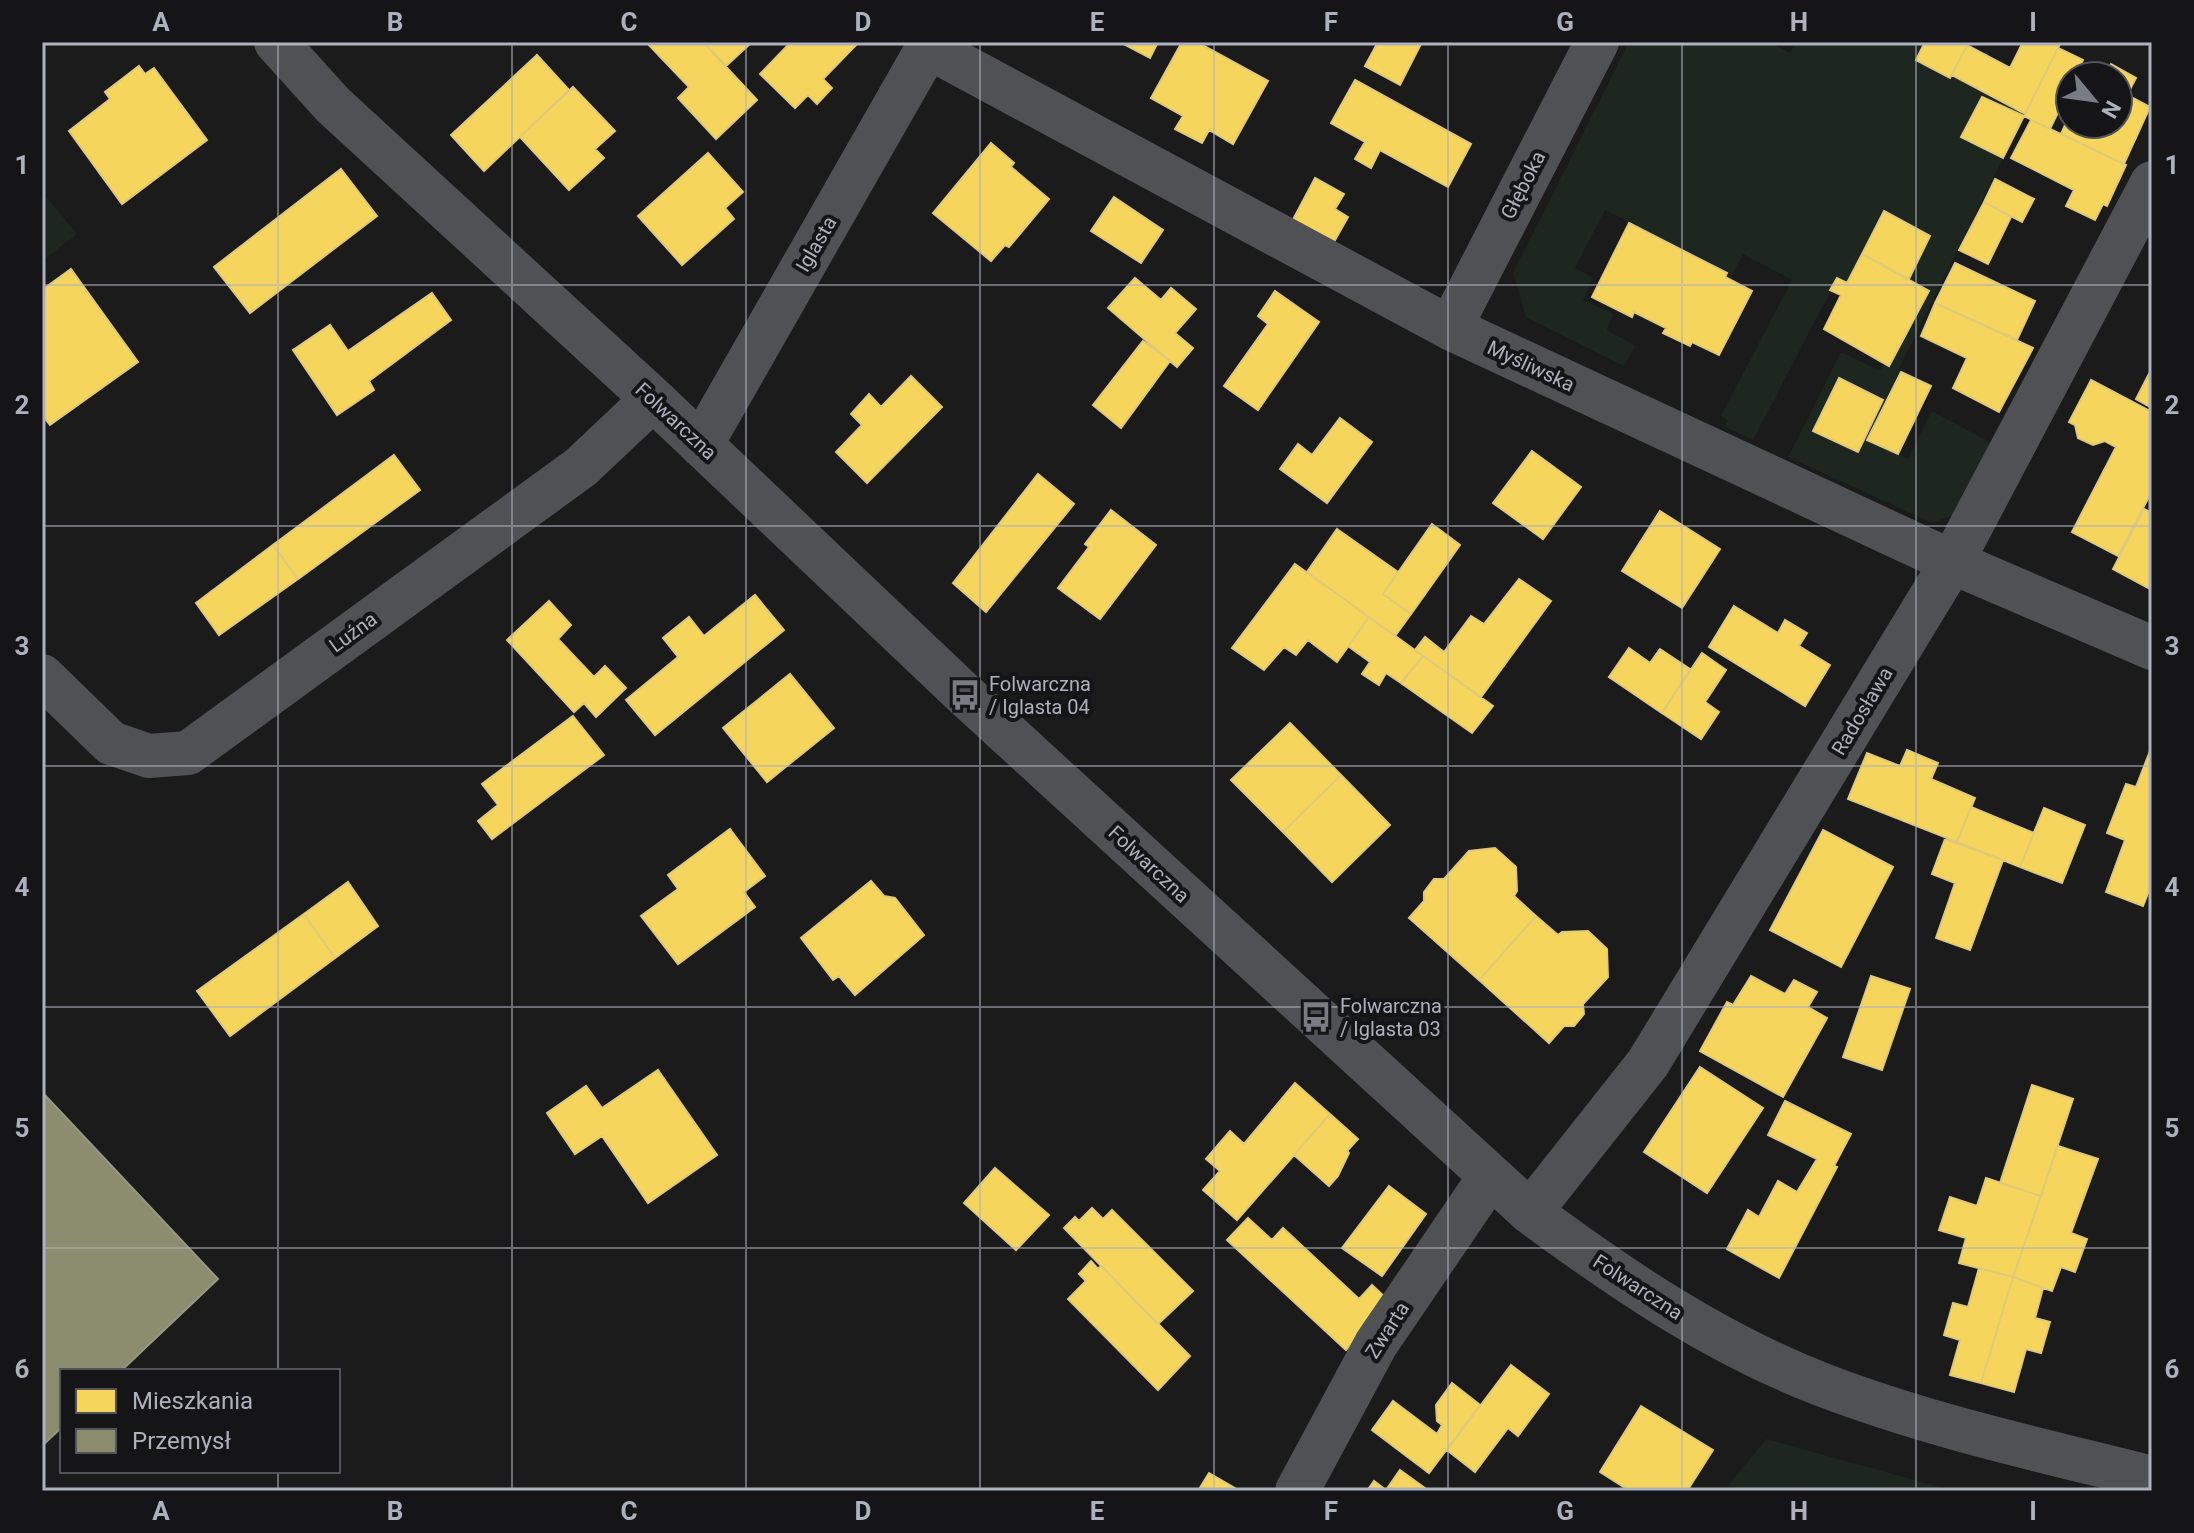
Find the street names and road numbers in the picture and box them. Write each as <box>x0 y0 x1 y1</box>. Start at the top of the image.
street label: Głęboka <box>1496 147 1550 223</box>
street label: Iglasta <box>791 212 841 276</box>
street label: Myśliwska <box>1484 335 1578 397</box>
street label: Folwarczna <box>631 377 721 465</box>
street label: Luźna <box>324 607 382 657</box>
street label: Radosława <box>1826 663 1898 759</box>
street label: Folwarczna <box>1104 820 1194 908</box>
street label: Folwarczna <box>1589 1249 1687 1325</box>
street label: Zwarta <box>1360 1297 1414 1363</box>

